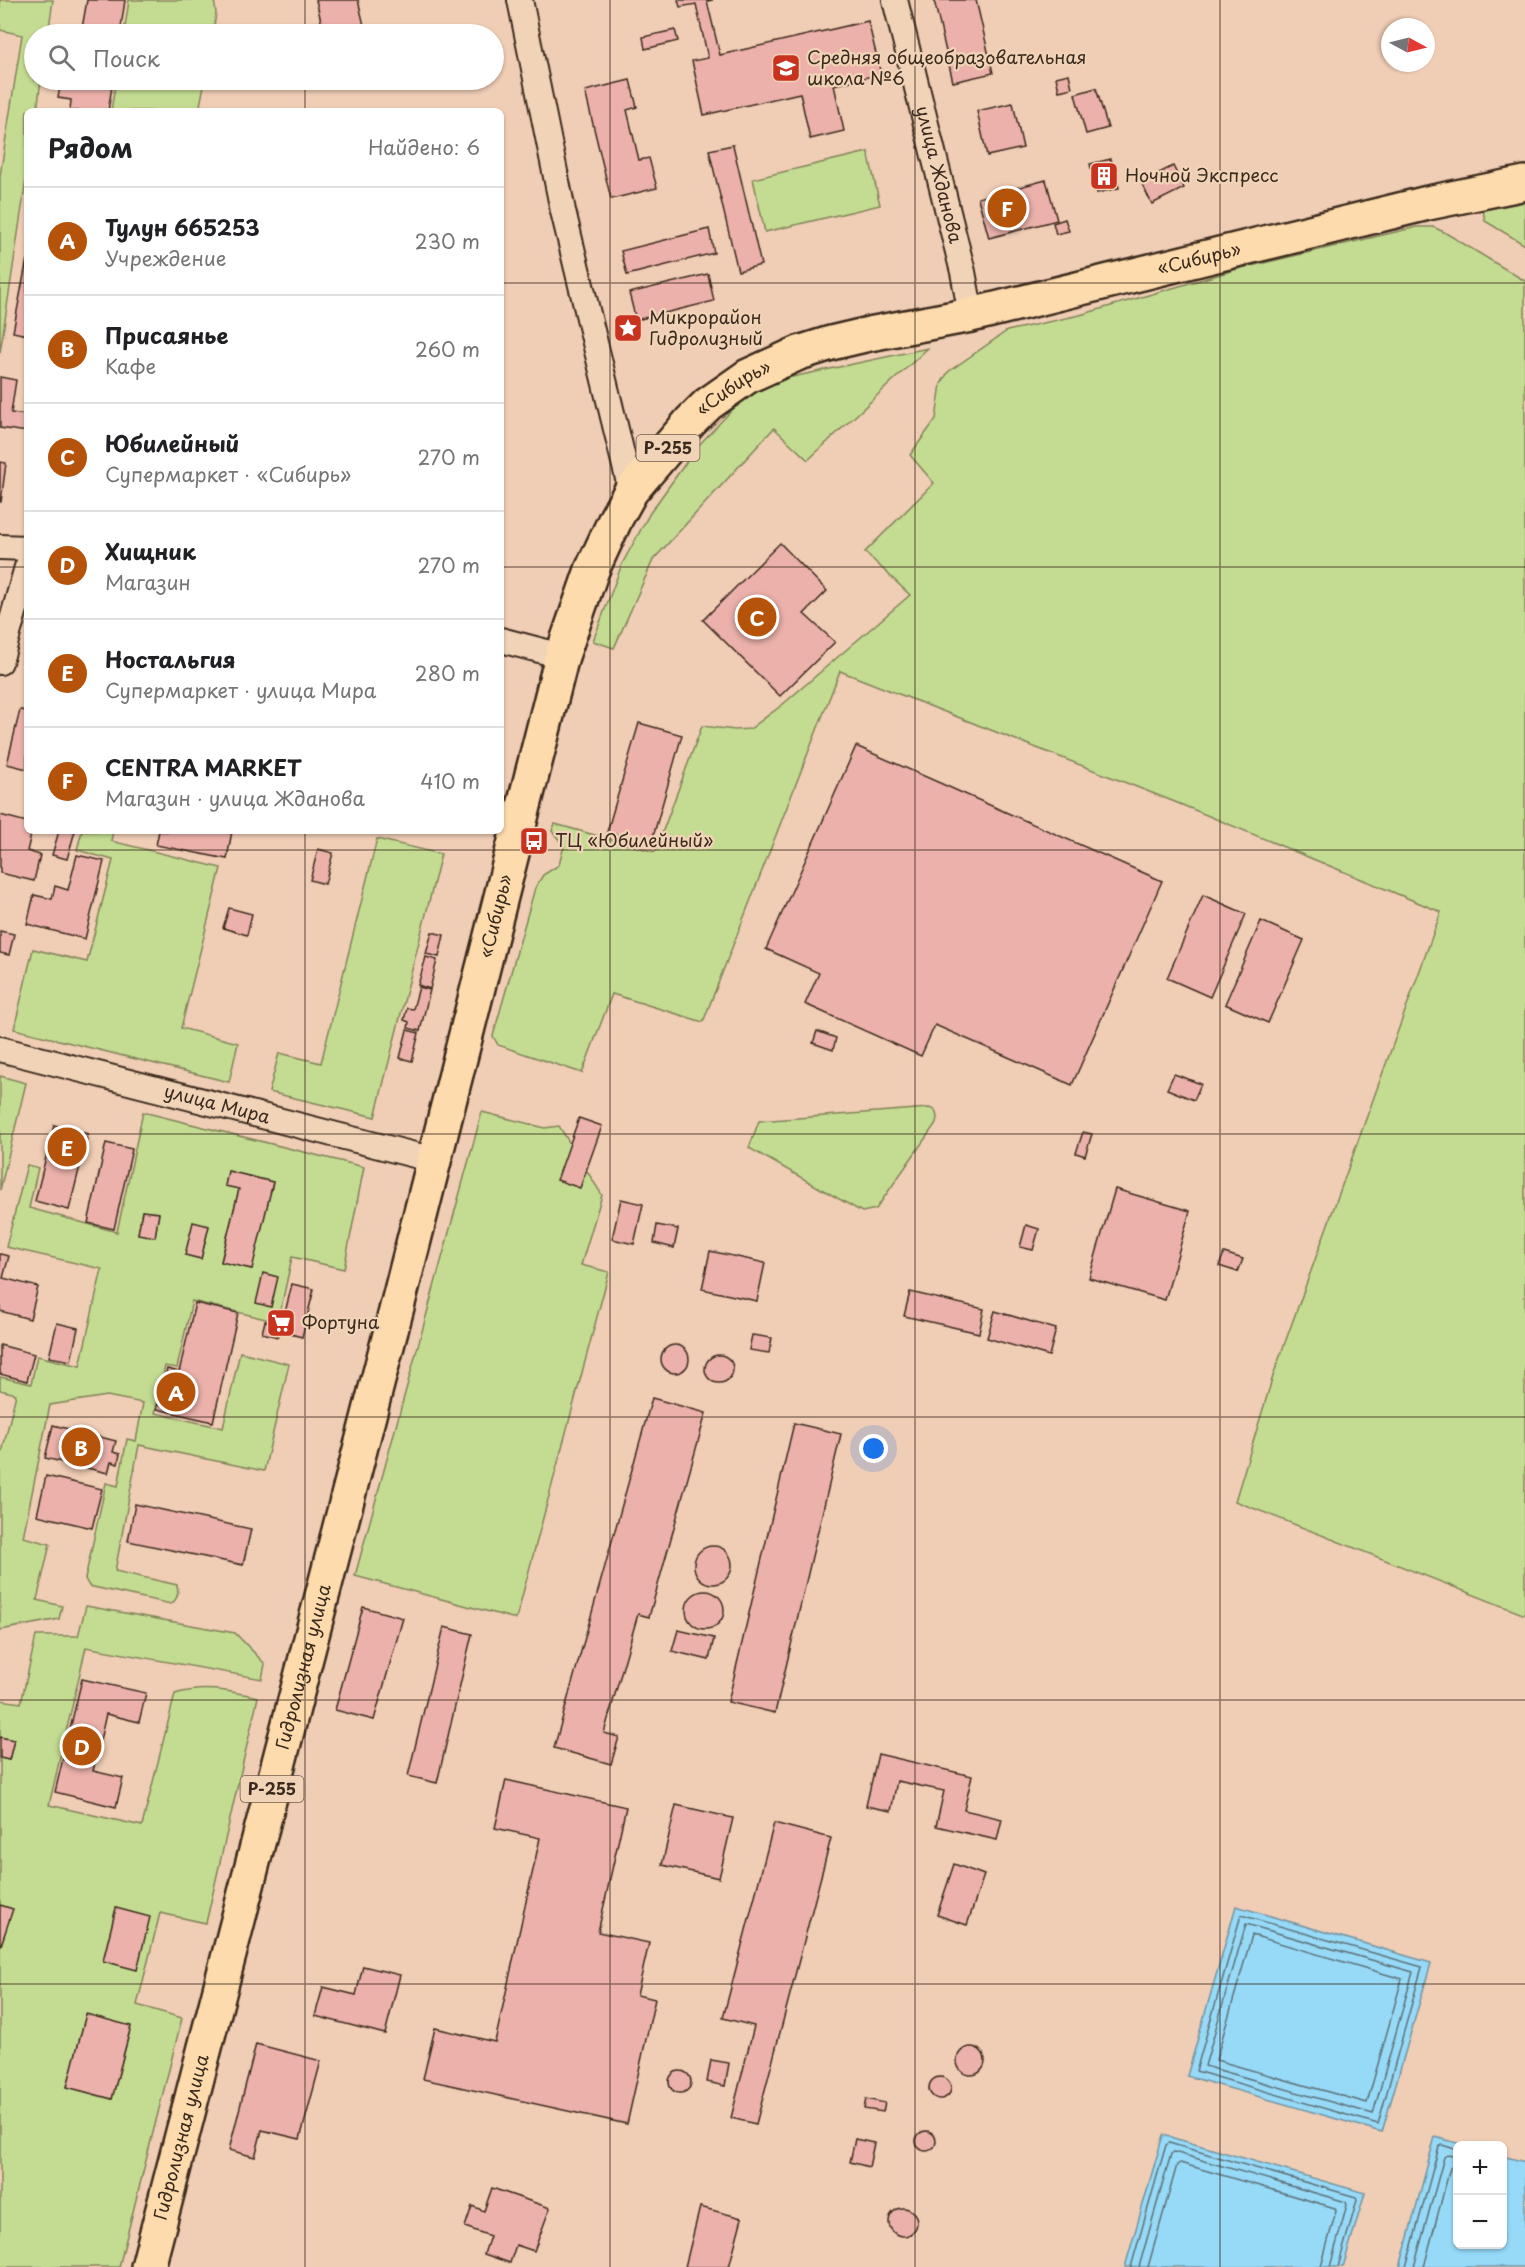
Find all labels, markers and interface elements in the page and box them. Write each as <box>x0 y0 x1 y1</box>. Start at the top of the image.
north arrow <box>1381 18 1435 72</box>
search box <box>24 24 504 90</box>
icon: search <box>45 41 78 74</box>
text: Поиск <box>93 41 160 74</box>
place label: Средняя общеобразовательная школа №6 <box>807 43 1086 91</box>
school or university icon: Средняя общеобразовательная школа №6 <box>770 52 802 84</box>
street label: улица Жданова <box>910 103 970 247</box>
text: Рядом <box>48 128 133 167</box>
text: Найдено: 6 <box>368 132 480 162</box>
building icon: Ночной Экспресс <box>1088 160 1120 192</box>
place label: Ночной Экспресс <box>1125 161 1279 188</box>
pin: F <box>988 186 1026 230</box>
text: Тулун 665253 <box>105 210 260 243</box>
text: A <box>60 226 75 256</box>
text: 230 m <box>415 226 480 256</box>
street label: «Сибирь» <box>1154 234 1244 281</box>
text: Учреждение <box>105 243 226 273</box>
place label: Микрорайон Гидролизный <box>649 303 763 351</box>
place icon: Микрорайон Гидролизный <box>612 312 644 344</box>
text: Присаянье <box>105 318 228 351</box>
text: B <box>61 334 74 364</box>
text: 260 m <box>415 334 480 364</box>
text: Кафе <box>105 351 156 381</box>
street label: «Сибирь» <box>689 352 775 421</box>
text: Юбилейный <box>105 426 239 459</box>
road number: Р-255 <box>636 435 700 461</box>
text: C <box>60 442 75 472</box>
text: 270 m <box>417 442 480 472</box>
text: Супермаркет · «Сибирь» <box>105 459 351 489</box>
text: Хищник <box>105 534 196 567</box>
text: D <box>60 550 75 580</box>
text: 270 m <box>417 550 480 580</box>
text: Магазин <box>105 567 191 597</box>
pin: C <box>738 594 777 640</box>
text: Ностальгия <box>105 642 236 675</box>
text: E <box>61 658 74 688</box>
text: 280 m <box>415 658 480 688</box>
text: Супермаркет · улица Мира <box>105 675 376 705</box>
text: CENTRA MARKET <box>105 750 302 783</box>
text: F <box>62 766 73 796</box>
text: 410 m <box>420 766 480 796</box>
text: Магазин · улица Жданова <box>105 783 365 813</box>
bus stop icon: ТЦ «Юбилейный» <box>518 825 550 857</box>
place label: ТЦ «Юбилейный» <box>555 826 713 853</box>
street label: «Сибирь» <box>471 871 518 960</box>
street label: улица Мира <box>161 1077 274 1130</box>
pin: E <box>48 1124 86 1170</box>
supermarket icon: Фортуна <box>265 1307 297 1339</box>
place label: Фортуна <box>302 1308 380 1335</box>
pin: A <box>156 1370 195 1414</box>
pin: B <box>62 1424 100 1470</box>
your location <box>859 1434 888 1463</box>
street label: Гидролизная улица <box>268 1580 337 1752</box>
pin: D <box>62 1724 101 1768</box>
road number: Р-255 <box>240 1776 304 1802</box>
street label: Гидролизная улица <box>146 2050 215 2223</box>
map controls <box>1453 2141 1507 2249</box>
button: + <box>1453 2141 1507 2195</box>
button: − <box>1453 2195 1507 2249</box>

